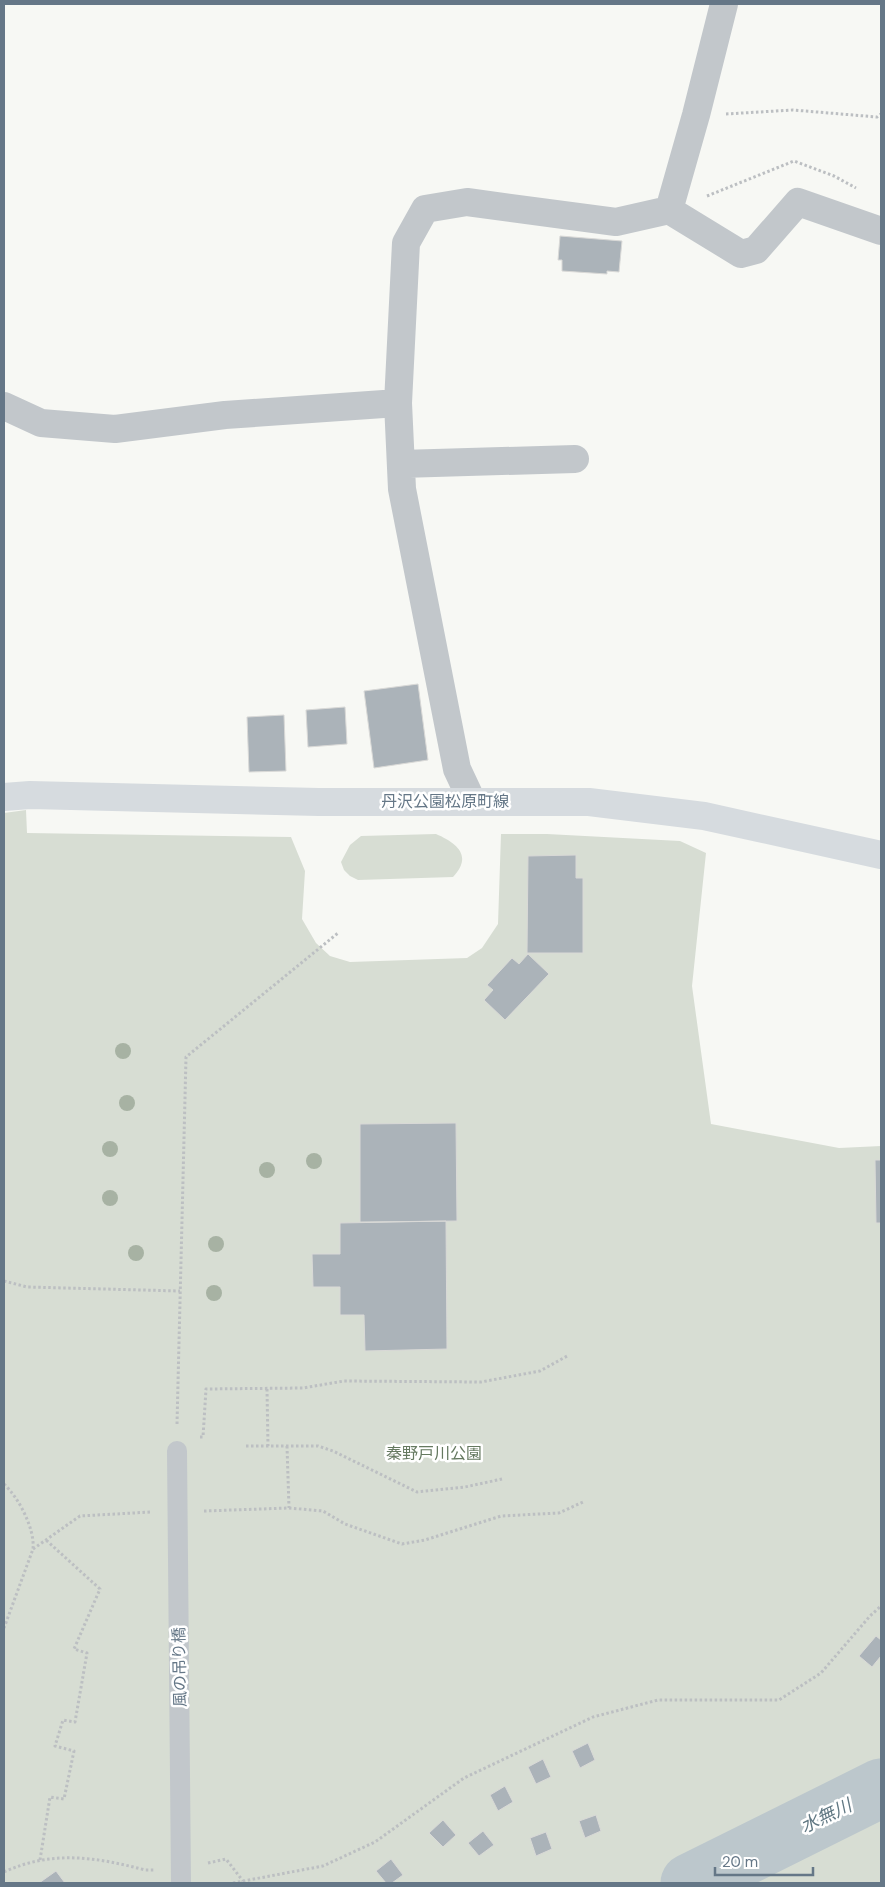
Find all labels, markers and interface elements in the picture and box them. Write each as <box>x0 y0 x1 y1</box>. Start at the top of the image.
street label: 丹沢公園松原町線 <box>381 791 509 812</box>
park label: 秦野戸川公園 <box>386 1443 482 1464</box>
street label: 風の吊り橋 <box>168 1627 191 1707</box>
water label: 水無川 <box>796 1793 857 1839</box>
scale bar <box>715 1844 812 1876</box>
text: 20 m <box>722 1852 758 1872</box>

